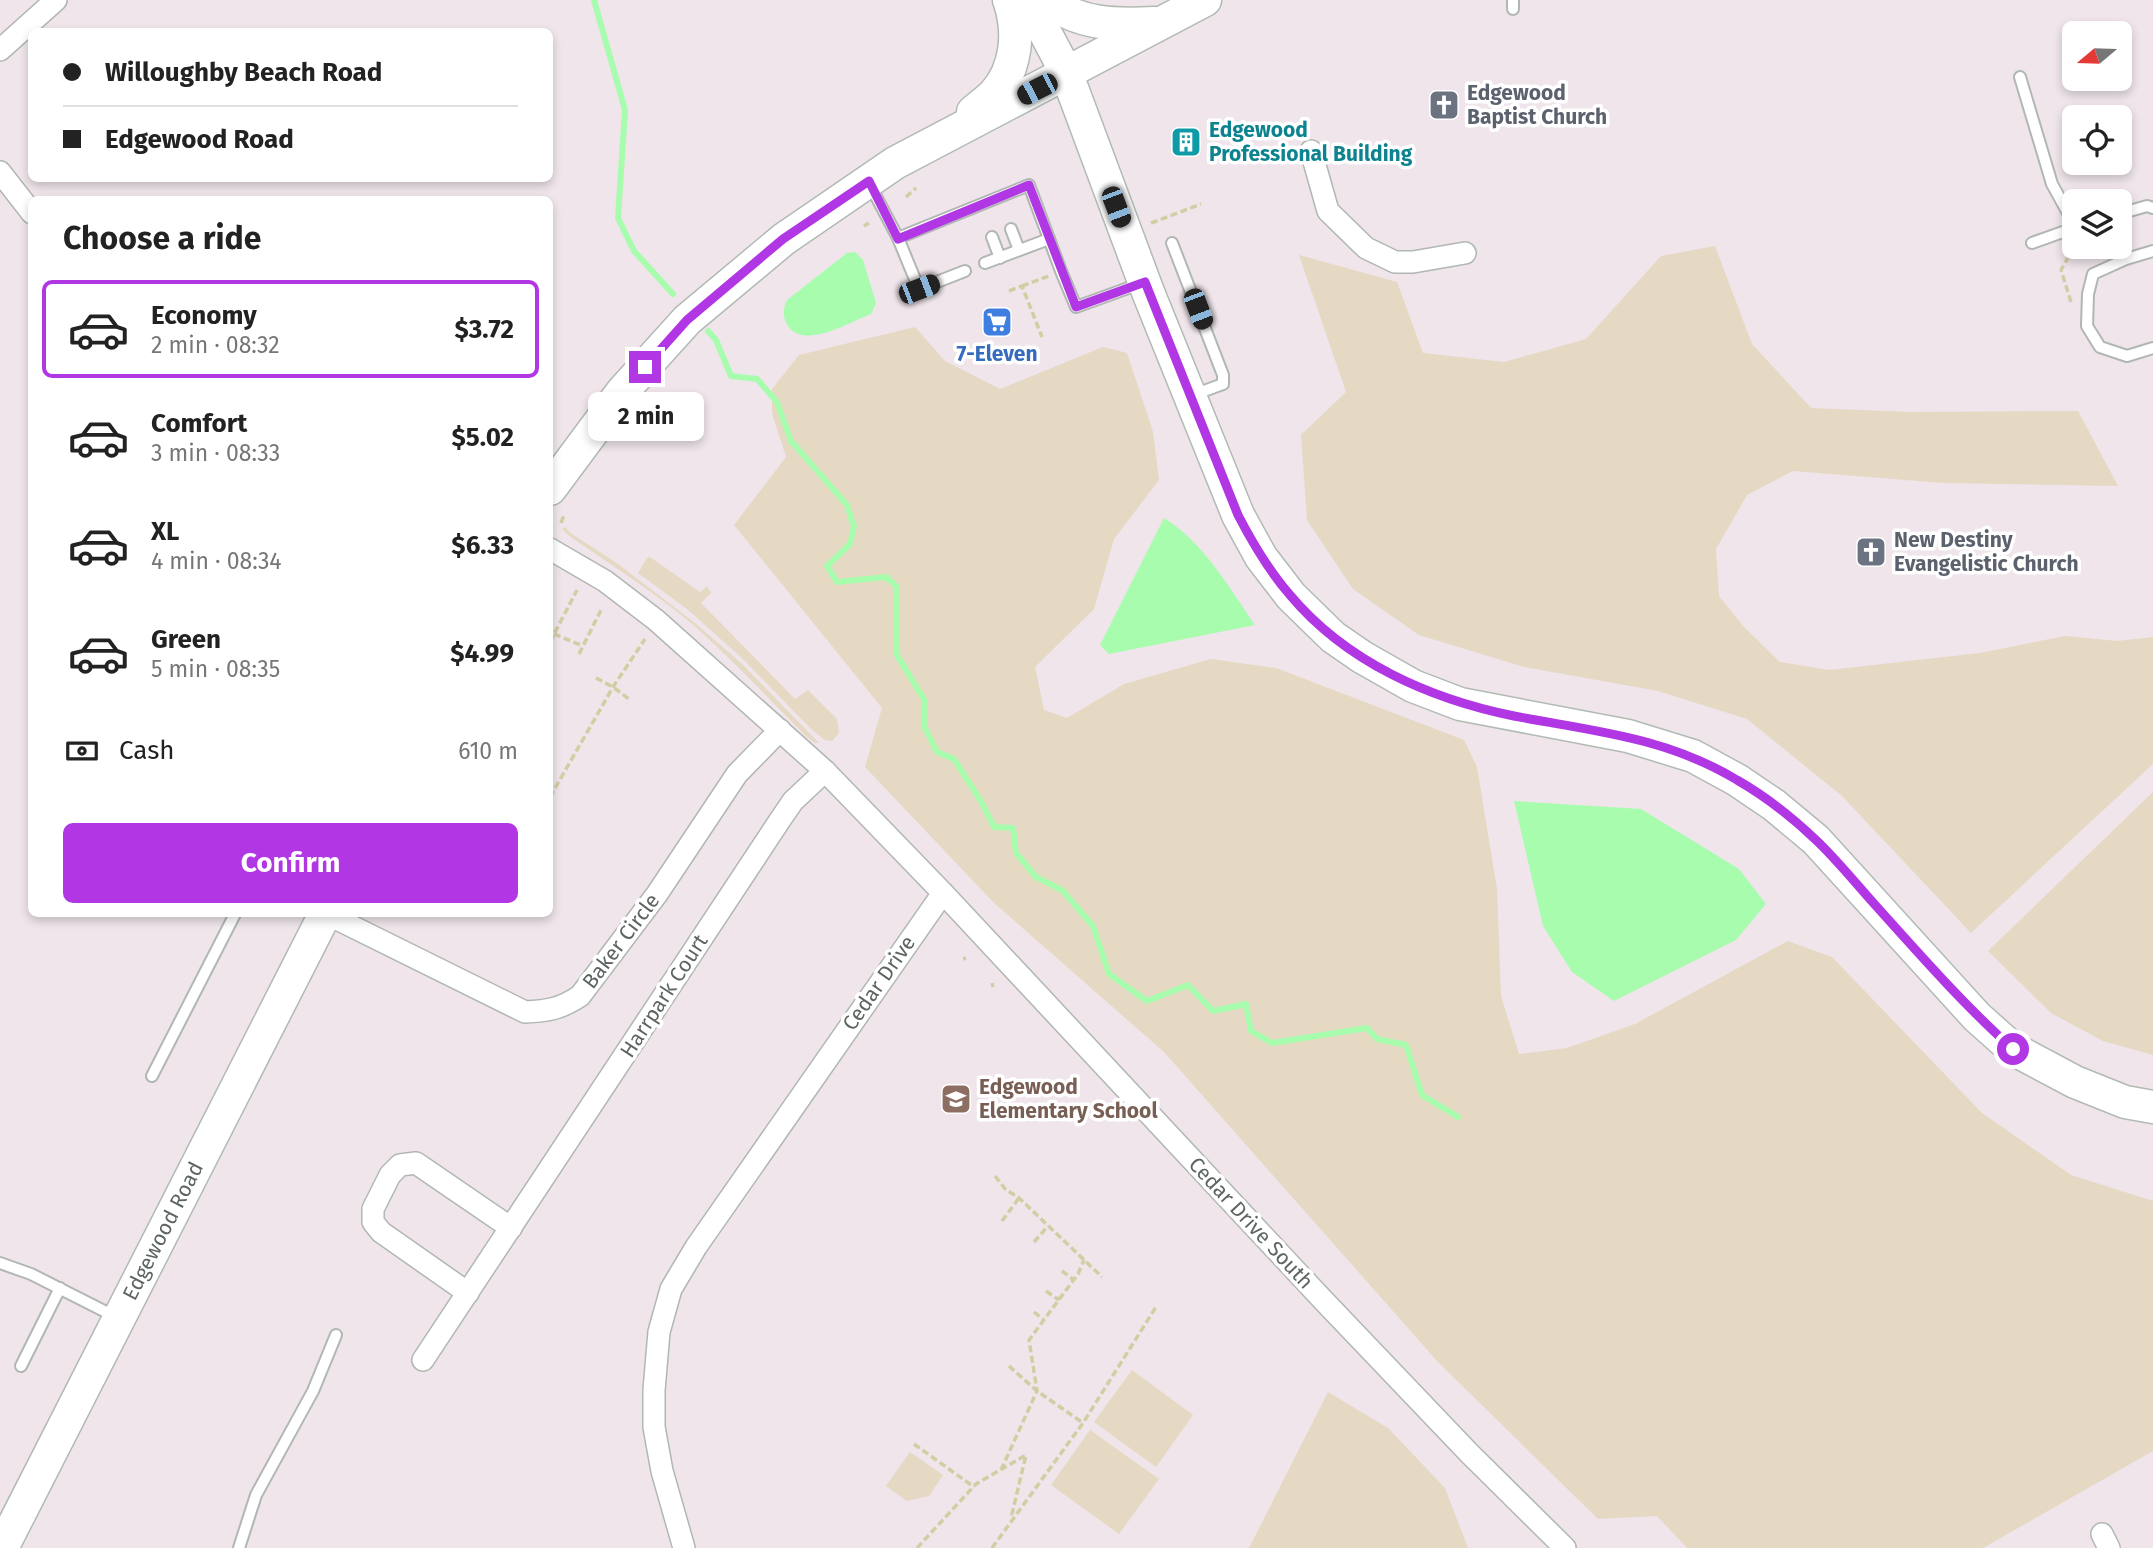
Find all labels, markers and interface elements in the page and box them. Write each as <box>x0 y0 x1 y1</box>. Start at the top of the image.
north arrow <box>2062 21 2132 91</box>
map controls <box>2062 21 2132 259</box>
text: Willoughby Beach Road <box>105 57 382 88</box>
car <box>1014 70 1061 108</box>
place label: Edgewood Baptist Church <box>1467 80 1607 130</box>
church icon: Edgewood Baptist Church <box>1427 88 1461 122</box>
button: locate <box>2062 105 2132 175</box>
place label: Edgewood Professional Building <box>1209 117 1413 167</box>
text: Edgewood Road <box>105 124 294 155</box>
building icon: Edgewood Professional Building <box>1169 125 1203 159</box>
car <box>1099 184 1134 230</box>
button: layers <box>2062 189 2132 259</box>
text: Choose a ride <box>63 219 261 257</box>
car <box>896 272 943 306</box>
car <box>1181 286 1216 332</box>
icon: car <box>67 298 130 361</box>
text: Economy <box>151 300 257 331</box>
supermarket icon: 7-Eleven <box>980 305 1014 339</box>
text: $3.72 <box>455 314 514 345</box>
text: 2 min · 08:32 <box>151 331 280 359</box>
place label: 7-Eleven <box>956 341 1038 367</box>
route end <box>629 351 661 383</box>
callout: 2 min <box>587 392 703 440</box>
text: 2 min <box>618 402 674 430</box>
icon: car <box>67 406 130 469</box>
text: Comfort <box>151 408 247 439</box>
text: $5.02 <box>452 422 514 453</box>
text: 3 min · 08:33 <box>151 439 280 467</box>
icon: car <box>67 514 130 577</box>
text: XL <box>151 516 179 547</box>
place label: New Destiny Evangelistic Church <box>1894 527 2079 577</box>
text: $6.33 <box>451 530 514 561</box>
church icon: New Destiny Evangelistic Church <box>1854 535 1888 569</box>
text: 4 min · 08:34 <box>151 547 282 575</box>
icon: car <box>67 622 130 685</box>
text: Green <box>151 624 221 655</box>
text: $4.99 <box>450 638 514 669</box>
text: 5 min · 08:35 <box>151 655 280 683</box>
icon: cash <box>63 732 101 770</box>
text: Cash <box>119 735 175 766</box>
text: 610 m <box>458 737 518 765</box>
button: Confirm <box>63 823 518 903</box>
street label: Baker Circle <box>577 888 665 994</box>
street label: Harrpark Court <box>615 929 714 1062</box>
street label: Cedar Drive <box>837 931 921 1035</box>
route start <box>1997 1033 2029 1065</box>
place label: Edgewood Elementary School <box>979 1074 1158 1124</box>
school or university icon: Edgewood Elementary School <box>939 1082 973 1116</box>
street label: Cedar Drive South <box>1183 1152 1319 1294</box>
street label: Edgewood Road <box>117 1158 209 1304</box>

